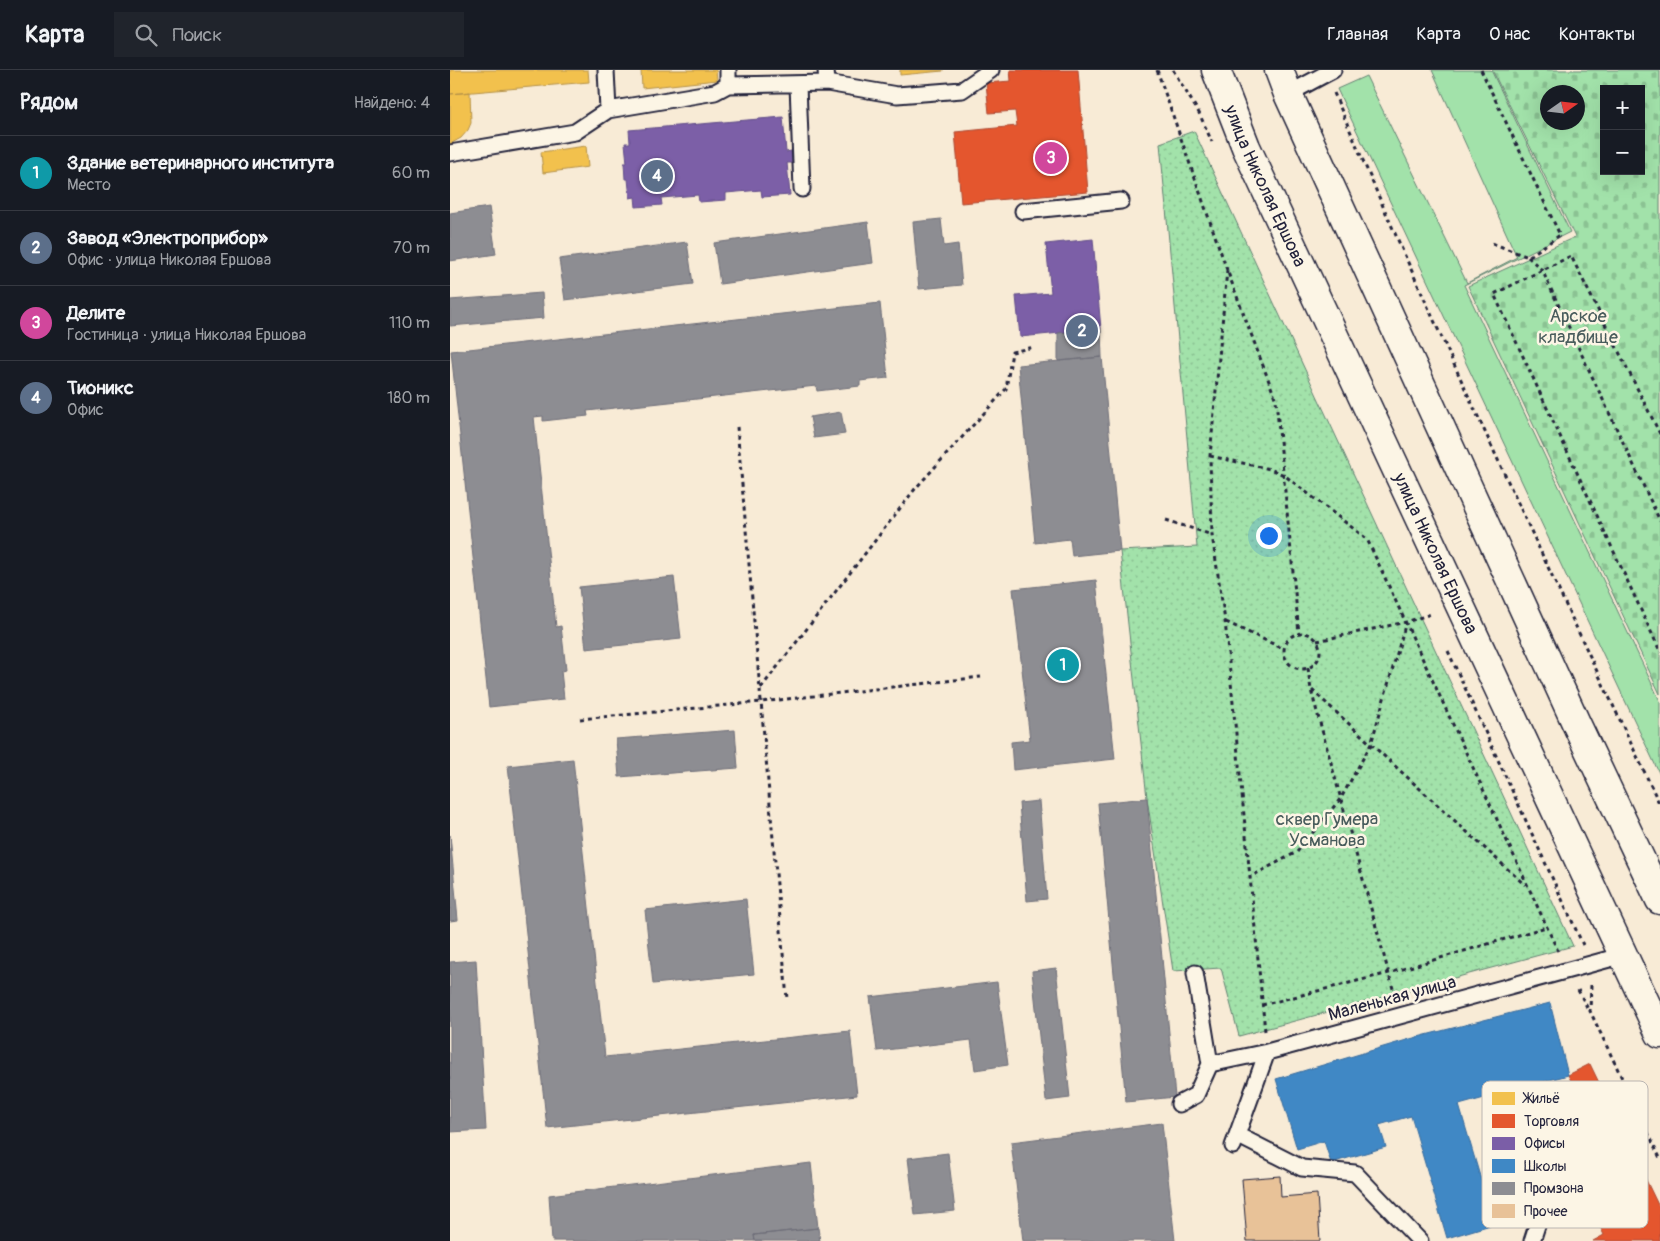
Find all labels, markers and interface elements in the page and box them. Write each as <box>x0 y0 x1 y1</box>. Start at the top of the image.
search box <box>114 12 464 57</box>
text: Карта <box>25 20 84 49</box>
icon: search <box>132 21 160 49</box>
text: Поиск <box>172 23 222 47</box>
text: Главная <box>1327 23 1388 46</box>
text: Карта <box>1416 23 1461 46</box>
text: О нас <box>1489 23 1531 46</box>
text: Контакты <box>1559 23 1635 46</box>
north arrow <box>1540 85 1585 130</box>
map controls <box>1600 85 1645 175</box>
button: + <box>1600 85 1645 130</box>
text: Рядом <box>20 89 78 116</box>
text: Найдено: 4 <box>354 93 430 113</box>
street label: улица Николая Ершова <box>1218 101 1311 271</box>
button: − <box>1600 130 1645 175</box>
pin: 3 <box>1035 139 1067 177</box>
text: Здание ветеринарного института <box>67 151 334 175</box>
pin: 4 <box>641 157 673 195</box>
text: 1 <box>33 163 39 183</box>
text: 60 m <box>392 163 430 183</box>
text: Место <box>67 175 111 195</box>
text: Завод «Электроприбор» <box>67 226 268 250</box>
text: 2 <box>32 238 40 258</box>
text: 70 m <box>393 238 430 258</box>
text: Офис · улица Николая Ершова <box>67 250 271 270</box>
text: Делите <box>67 301 125 325</box>
park label: Арское кладбище <box>1538 305 1618 349</box>
pin: 2 <box>1066 312 1098 350</box>
text: 3 <box>32 313 40 333</box>
text: 110 m <box>389 313 430 333</box>
text: Гостиница · улица Николая Ершова <box>67 325 306 345</box>
text: Тионикс <box>67 376 134 400</box>
text: 4 <box>31 388 41 408</box>
text: 180 m <box>387 388 430 408</box>
text: Офис <box>67 400 104 420</box>
street label: улица Николая Ершова <box>1387 468 1483 638</box>
your location <box>1256 523 1282 549</box>
pin: 1 <box>1047 646 1079 684</box>
park label: сквер Гумера Усманова <box>1276 808 1378 852</box>
street label: Маленькая улица <box>1326 970 1459 1027</box>
legend <box>1482 1081 1648 1228</box>
text: Жильё <box>1522 1090 1560 1107</box>
text: Торговля <box>1524 1113 1579 1130</box>
text: Офисы <box>1524 1135 1565 1152</box>
text: Школы <box>1524 1158 1567 1175</box>
text: Промзона <box>1524 1180 1584 1197</box>
text: Прочее <box>1524 1203 1567 1220</box>

